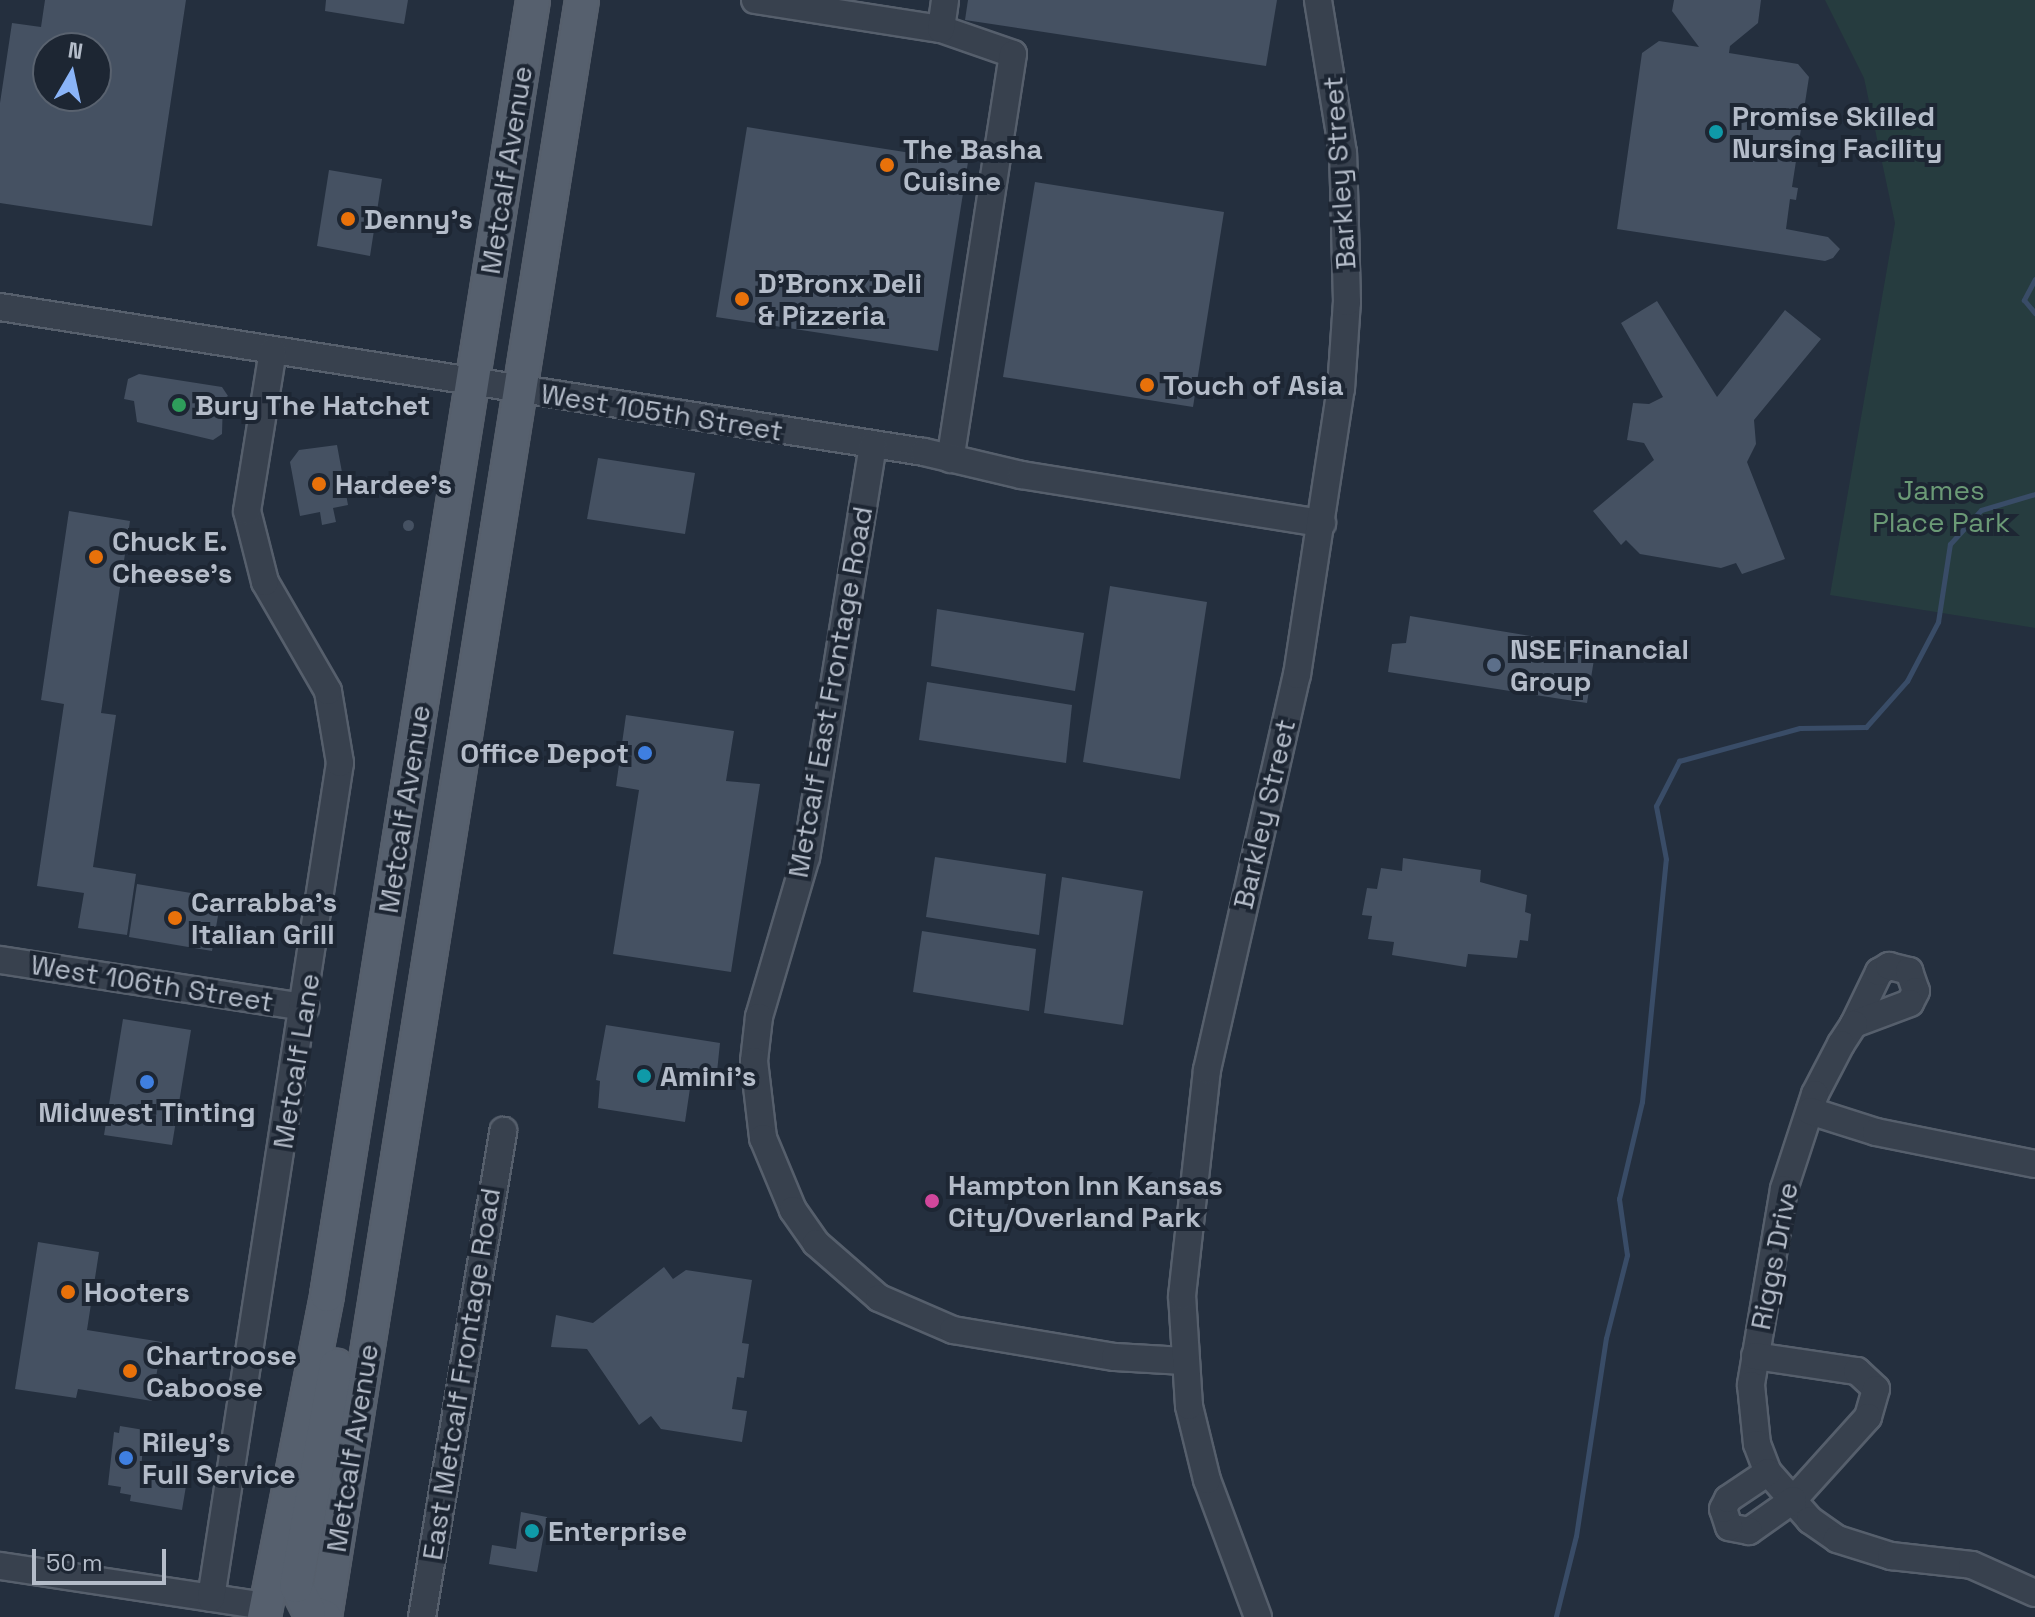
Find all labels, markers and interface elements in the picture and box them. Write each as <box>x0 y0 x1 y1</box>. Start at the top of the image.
north arrow <box>32 32 112 112</box>
text: N <box>66 35 85 65</box>
street label: Metcalf Avenue <box>473 63 539 277</box>
street label: Barkley Street <box>1315 75 1363 271</box>
place label: Promise Skilled Nursing Facility <box>1732 99 1943 165</box>
marker: Promise Skilled Nursing Facility <box>1707 123 1725 141</box>
place label: The Basha Cuisine <box>903 132 1043 198</box>
marker: The Basha Cuisine <box>878 156 896 174</box>
place label: Denny's <box>364 202 473 236</box>
marker: Denny's <box>339 210 357 228</box>
place label: D'Bronx Deli & Pizzeria <box>758 266 922 332</box>
marker: D'Bronx Deli & Pizzeria <box>733 290 751 308</box>
place label: Touch of Asia <box>1163 368 1344 402</box>
street label: West 105th Street <box>539 376 785 448</box>
marker: Touch of Asia <box>1138 376 1156 394</box>
place label: Bury The Hatchet <box>195 388 431 422</box>
marker: Bury The Hatchet <box>170 396 188 414</box>
place label: Hardee's <box>335 467 452 501</box>
park label: James Place Park <box>1872 473 2010 539</box>
marker: Hardee's <box>310 475 328 493</box>
street label: Metcalf East Frontage Road <box>781 504 879 880</box>
place label: Chuck E. Cheese's <box>112 524 232 590</box>
marker: Chuck E. Cheese's <box>87 548 105 566</box>
place label: NSE Financial Group <box>1510 632 1689 698</box>
marker: NSE Financial Group <box>1485 656 1503 674</box>
street label: Metcalf Avenue <box>371 702 437 916</box>
street label: Barkley Street <box>1226 716 1302 912</box>
place label: Office Depot <box>460 736 629 770</box>
marker: Office Depot <box>636 744 654 762</box>
place label: Carrabba's Italian Grill <box>191 885 337 951</box>
marker: Carrabba's Italian Grill <box>166 909 184 927</box>
street label: West 106th Street <box>28 947 276 1019</box>
street label: Metcalf Lane <box>266 971 326 1151</box>
place label: Amini's <box>660 1059 756 1093</box>
marker: Amini's <box>635 1067 653 1085</box>
marker: Midwest Tinting <box>138 1073 156 1091</box>
place label: Midwest Tinting <box>38 1095 256 1129</box>
place label: Hampton Inn Kansas City/Overland Park <box>948 1168 1223 1234</box>
street label: Riggs Drive <box>1743 1179 1805 1333</box>
street label: East Metcalf Frontage Road <box>415 1185 507 1563</box>
marker: Hampton Inn Kansas City/Overland Park <box>923 1192 941 1210</box>
place label: Hooters <box>84 1275 190 1309</box>
marker: Hooters <box>59 1283 77 1301</box>
place label: Chartroose Caboose <box>146 1338 297 1404</box>
street label: Metcalf Avenue <box>319 1341 385 1555</box>
marker: Chartroose Caboose <box>121 1362 139 1380</box>
place label: Riley's Full Service <box>142 1425 296 1491</box>
marker: Riley's Full Service <box>117 1449 135 1467</box>
place label: Enterprise <box>548 1514 687 1548</box>
marker: Enterprise <box>523 1522 541 1540</box>
scale bar <box>36 1533 170 1583</box>
text: 50 m <box>46 1547 103 1578</box>

